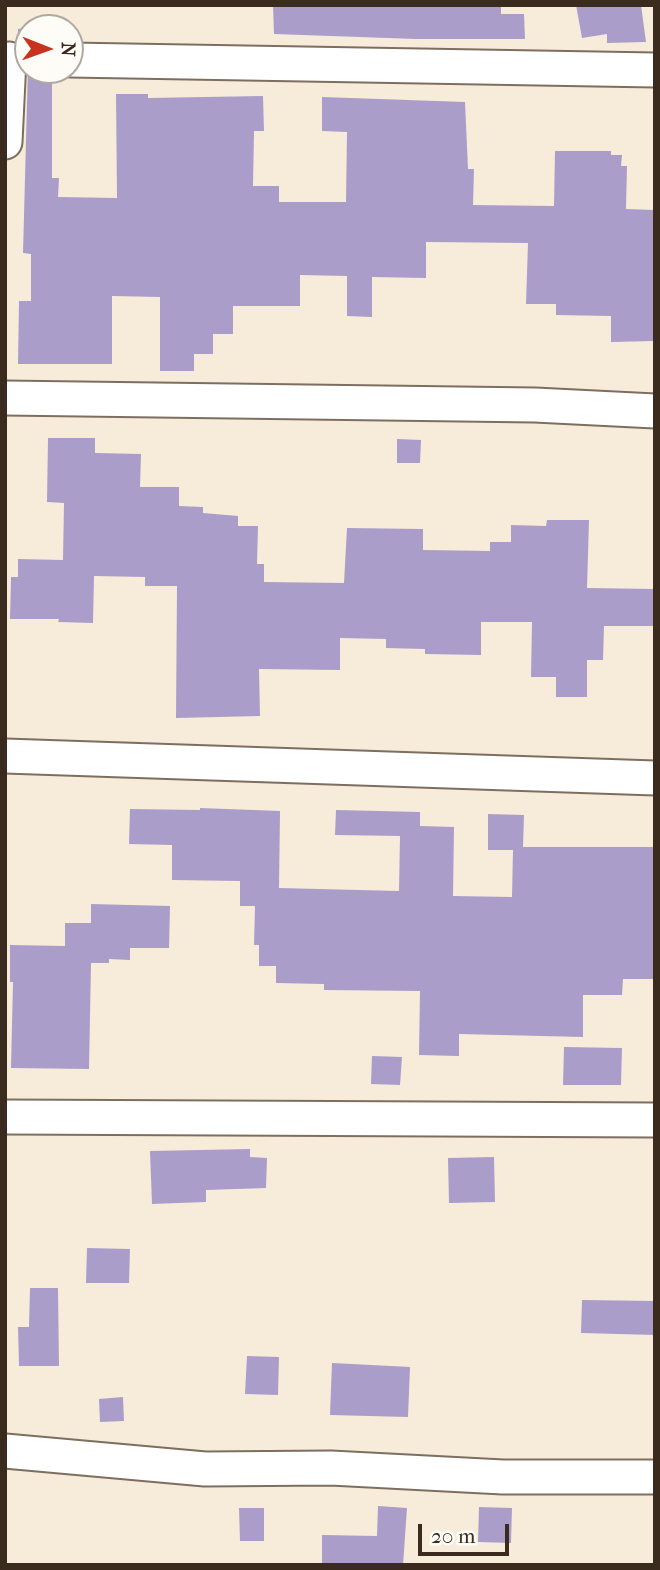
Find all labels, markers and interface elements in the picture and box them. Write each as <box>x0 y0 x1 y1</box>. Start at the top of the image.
north arrow <box>14 14 84 84</box>
text: N <box>57 42 79 57</box>
scale bar <box>422 1510 513 1554</box>
text: 20 m <box>431 1524 475 1548</box>

